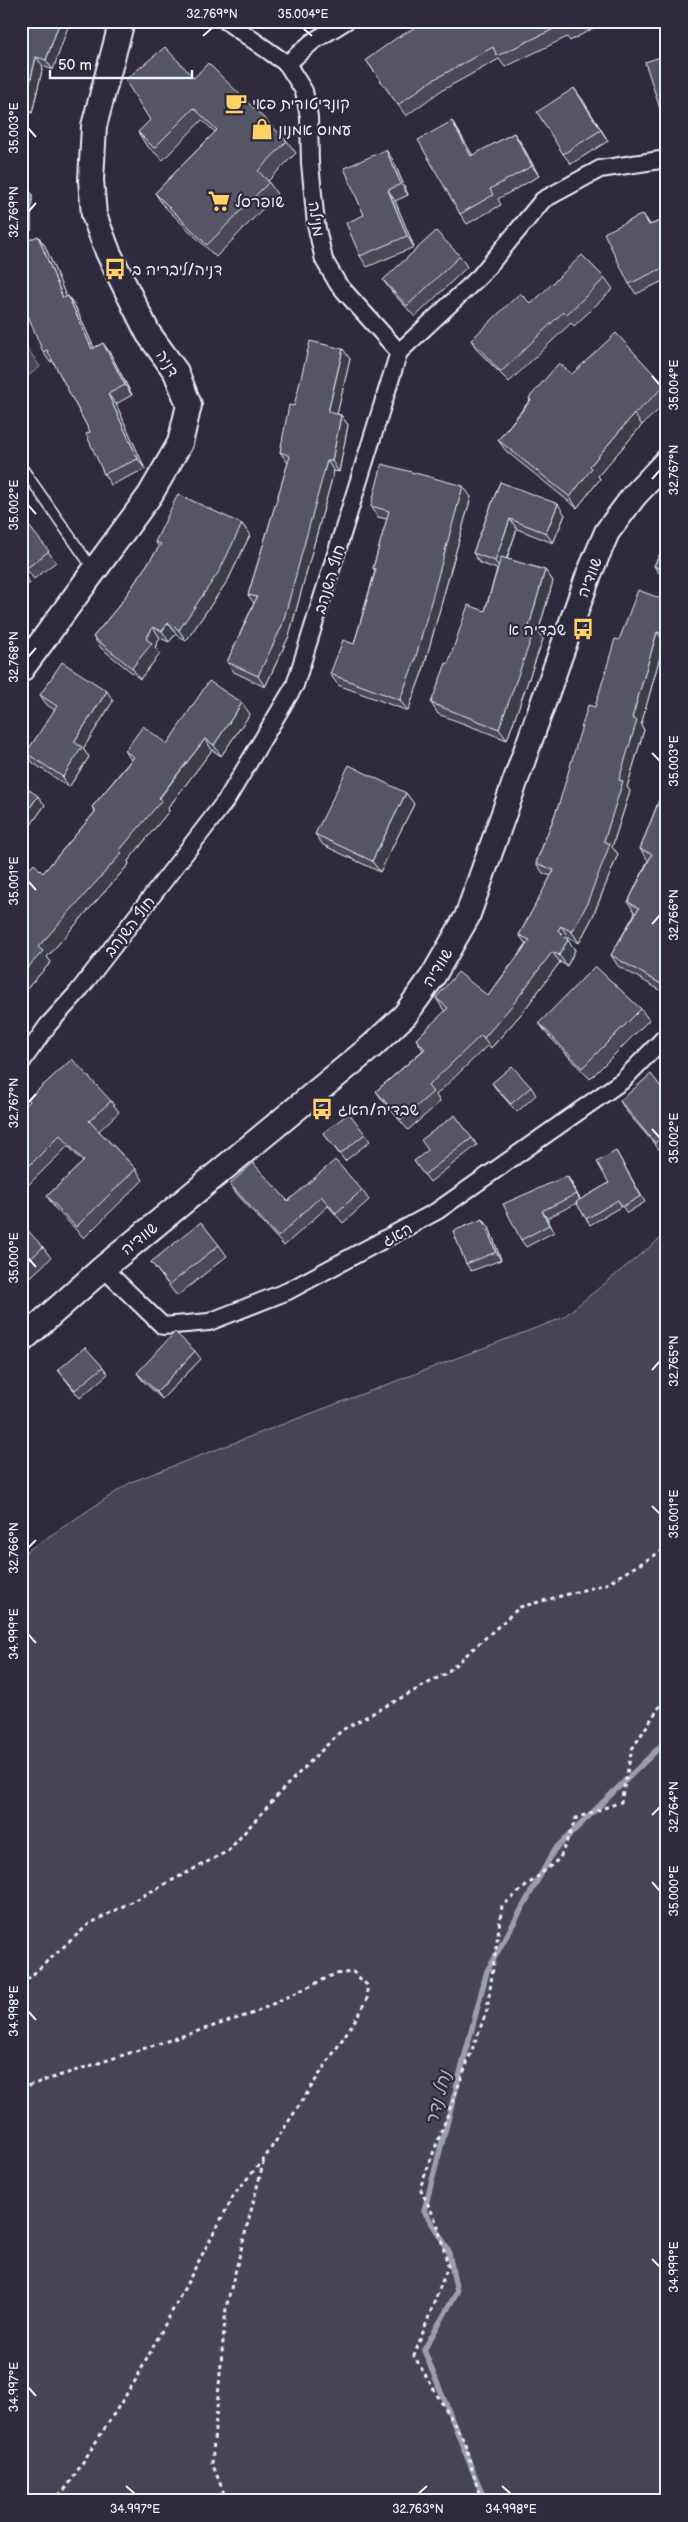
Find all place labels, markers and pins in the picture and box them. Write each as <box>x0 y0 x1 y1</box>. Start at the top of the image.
cafe icon: קונדיטורית פאי <box>223 90 249 116</box>
place label: קונדיטורית פאי <box>252 95 350 114</box>
shop icon: עמוס אמנון <box>249 116 275 142</box>
place label: עמוס אמנון <box>278 121 351 140</box>
supermarket icon: שופרסל <box>206 188 232 214</box>
place label: שופרסל <box>235 193 284 212</box>
bus stop icon: דניה/ליבריה ב <box>102 256 128 282</box>
place label: דניה/ליבריה ב <box>132 261 222 280</box>
bus stop icon: שבדיה א <box>570 616 596 642</box>
place label: שבדיה א <box>508 621 566 640</box>
bus stop icon: שבדיה/האג <box>309 1096 335 1122</box>
place label: שבדיה/האג <box>338 1101 419 1120</box>

